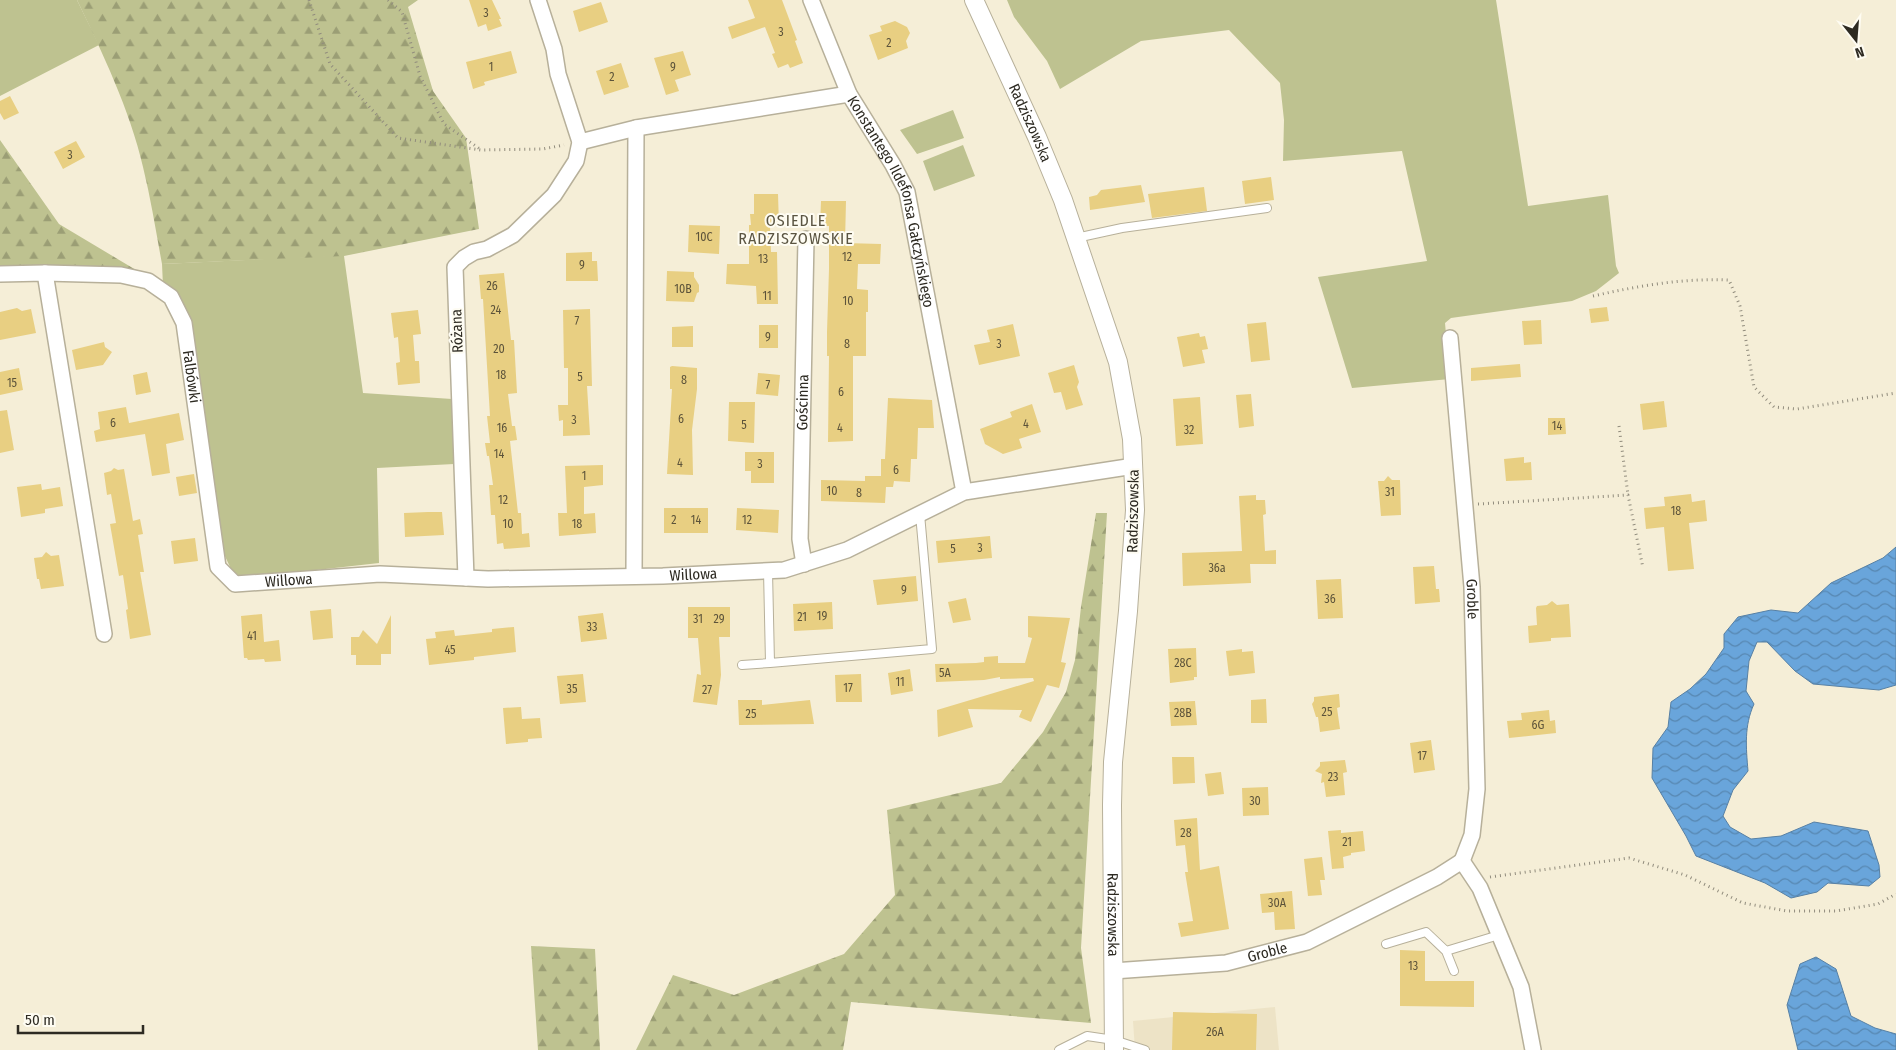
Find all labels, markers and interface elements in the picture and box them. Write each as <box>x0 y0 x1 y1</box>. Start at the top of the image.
house number: 3 <box>483 6 489 20</box>
north arrow <box>1831 15 1881 65</box>
house number: 3 <box>778 25 784 39</box>
house number: 2 <box>886 36 892 50</box>
text: N <box>1853 43 1866 61</box>
house number: 1 <box>489 60 493 74</box>
house number: 9 <box>670 60 676 74</box>
house number: 2 <box>609 70 615 84</box>
street label: Radziszowska <box>1005 81 1055 164</box>
street label: Konstantego Ildefonsa Gałczyńskiego <box>843 93 938 309</box>
house number: 3 <box>67 148 73 162</box>
district label: OSIEDLE RADZISZOWSKIE <box>738 211 854 248</box>
house number: 10C <box>695 230 713 244</box>
house number: 12 <box>842 250 852 264</box>
house number: 13 <box>758 252 768 266</box>
house number: 9 <box>579 258 585 272</box>
house number: 26 <box>486 279 498 293</box>
house number: 10B <box>674 282 692 296</box>
house number: 11 <box>762 289 772 303</box>
house number: 10 <box>843 294 853 308</box>
house number: 24 <box>491 303 502 317</box>
street label: Różana <box>447 309 467 353</box>
house number: 7 <box>575 314 580 328</box>
house number: 9 <box>765 330 771 344</box>
house number: 8 <box>844 337 850 351</box>
house number: 3 <box>996 337 1002 351</box>
house number: 20 <box>493 342 505 356</box>
street label: Falbówki <box>179 349 204 404</box>
house number: 18 <box>496 368 506 382</box>
house number: 5 <box>577 370 583 384</box>
house number: 8 <box>681 373 687 387</box>
street label: Gościnna <box>793 374 812 431</box>
house number: 15 <box>7 376 18 390</box>
house number: 7 <box>766 378 771 392</box>
house number: 6 <box>838 385 844 399</box>
house number: 6 <box>678 412 684 426</box>
house number: 3 <box>571 413 577 427</box>
house number: 6 <box>110 416 116 430</box>
house number: 4 <box>1023 417 1029 431</box>
house number: 5 <box>741 418 747 432</box>
house number: 14 <box>1552 419 1562 433</box>
house number: 16 <box>497 421 507 435</box>
house number: 4 <box>837 421 843 435</box>
house number: 32 <box>1184 423 1194 437</box>
house number: 14 <box>494 447 504 461</box>
house number: 4 <box>677 456 683 470</box>
house number: 3 <box>757 457 763 471</box>
house number: 6 <box>893 463 899 477</box>
house number: 1 <box>582 469 586 483</box>
street label: Radziszowska <box>1123 469 1143 553</box>
house number: 10 <box>827 484 837 498</box>
house number: 31 <box>1385 485 1395 499</box>
house number: 8 <box>856 486 862 500</box>
house number: 12 <box>498 493 508 507</box>
house number: 18 <box>1671 504 1681 518</box>
house number: 2 <box>671 513 677 527</box>
house number: 14 <box>691 513 701 527</box>
house number: 12 <box>742 513 752 527</box>
house number: 10 <box>503 517 513 531</box>
house number: 18 <box>572 517 582 531</box>
house number: 3 <box>977 541 983 555</box>
house number: 5 <box>950 542 956 556</box>
house number: 36a <box>1208 561 1226 575</box>
street label: Willowa <box>669 564 718 585</box>
street label: Willowa <box>264 570 313 591</box>
street label: Groble <box>1462 578 1482 620</box>
house number: 9 <box>901 583 907 597</box>
house number: 36 <box>1324 592 1336 606</box>
house number: 19 <box>817 609 827 623</box>
house number: 21 <box>797 610 807 624</box>
house number: 31 <box>693 612 703 626</box>
house number: 29 <box>713 612 725 626</box>
house number: 33 <box>587 620 597 634</box>
house number: 41 <box>247 629 257 643</box>
house number: 45 <box>444 643 456 657</box>
house number: 28C <box>1174 656 1192 670</box>
house number: 5A <box>939 666 952 680</box>
house number: 11 <box>895 675 905 689</box>
house number: 17 <box>843 681 853 695</box>
house number: 35 <box>567 682 578 696</box>
house number: 27 <box>702 683 712 697</box>
house number: 25 <box>1322 705 1333 719</box>
house number: 28B <box>1174 706 1192 720</box>
house number: 25 <box>746 707 757 721</box>
house number: 6G <box>1532 718 1545 732</box>
house number: 17 <box>1417 749 1427 763</box>
house number: 23 <box>1328 770 1338 784</box>
house number: 30 <box>1249 794 1261 808</box>
house number: 28 <box>1180 826 1192 840</box>
house number: 21 <box>1342 835 1352 849</box>
street label: Radziszowska <box>1104 873 1122 957</box>
house number: 30A <box>1268 896 1287 910</box>
street label: Groble <box>1245 938 1289 966</box>
house number: 13 <box>1408 959 1418 973</box>
scale bar <box>18 1002 142 1034</box>
text: 50 m <box>25 1011 55 1029</box>
house number: 26A <box>1206 1025 1224 1039</box>

